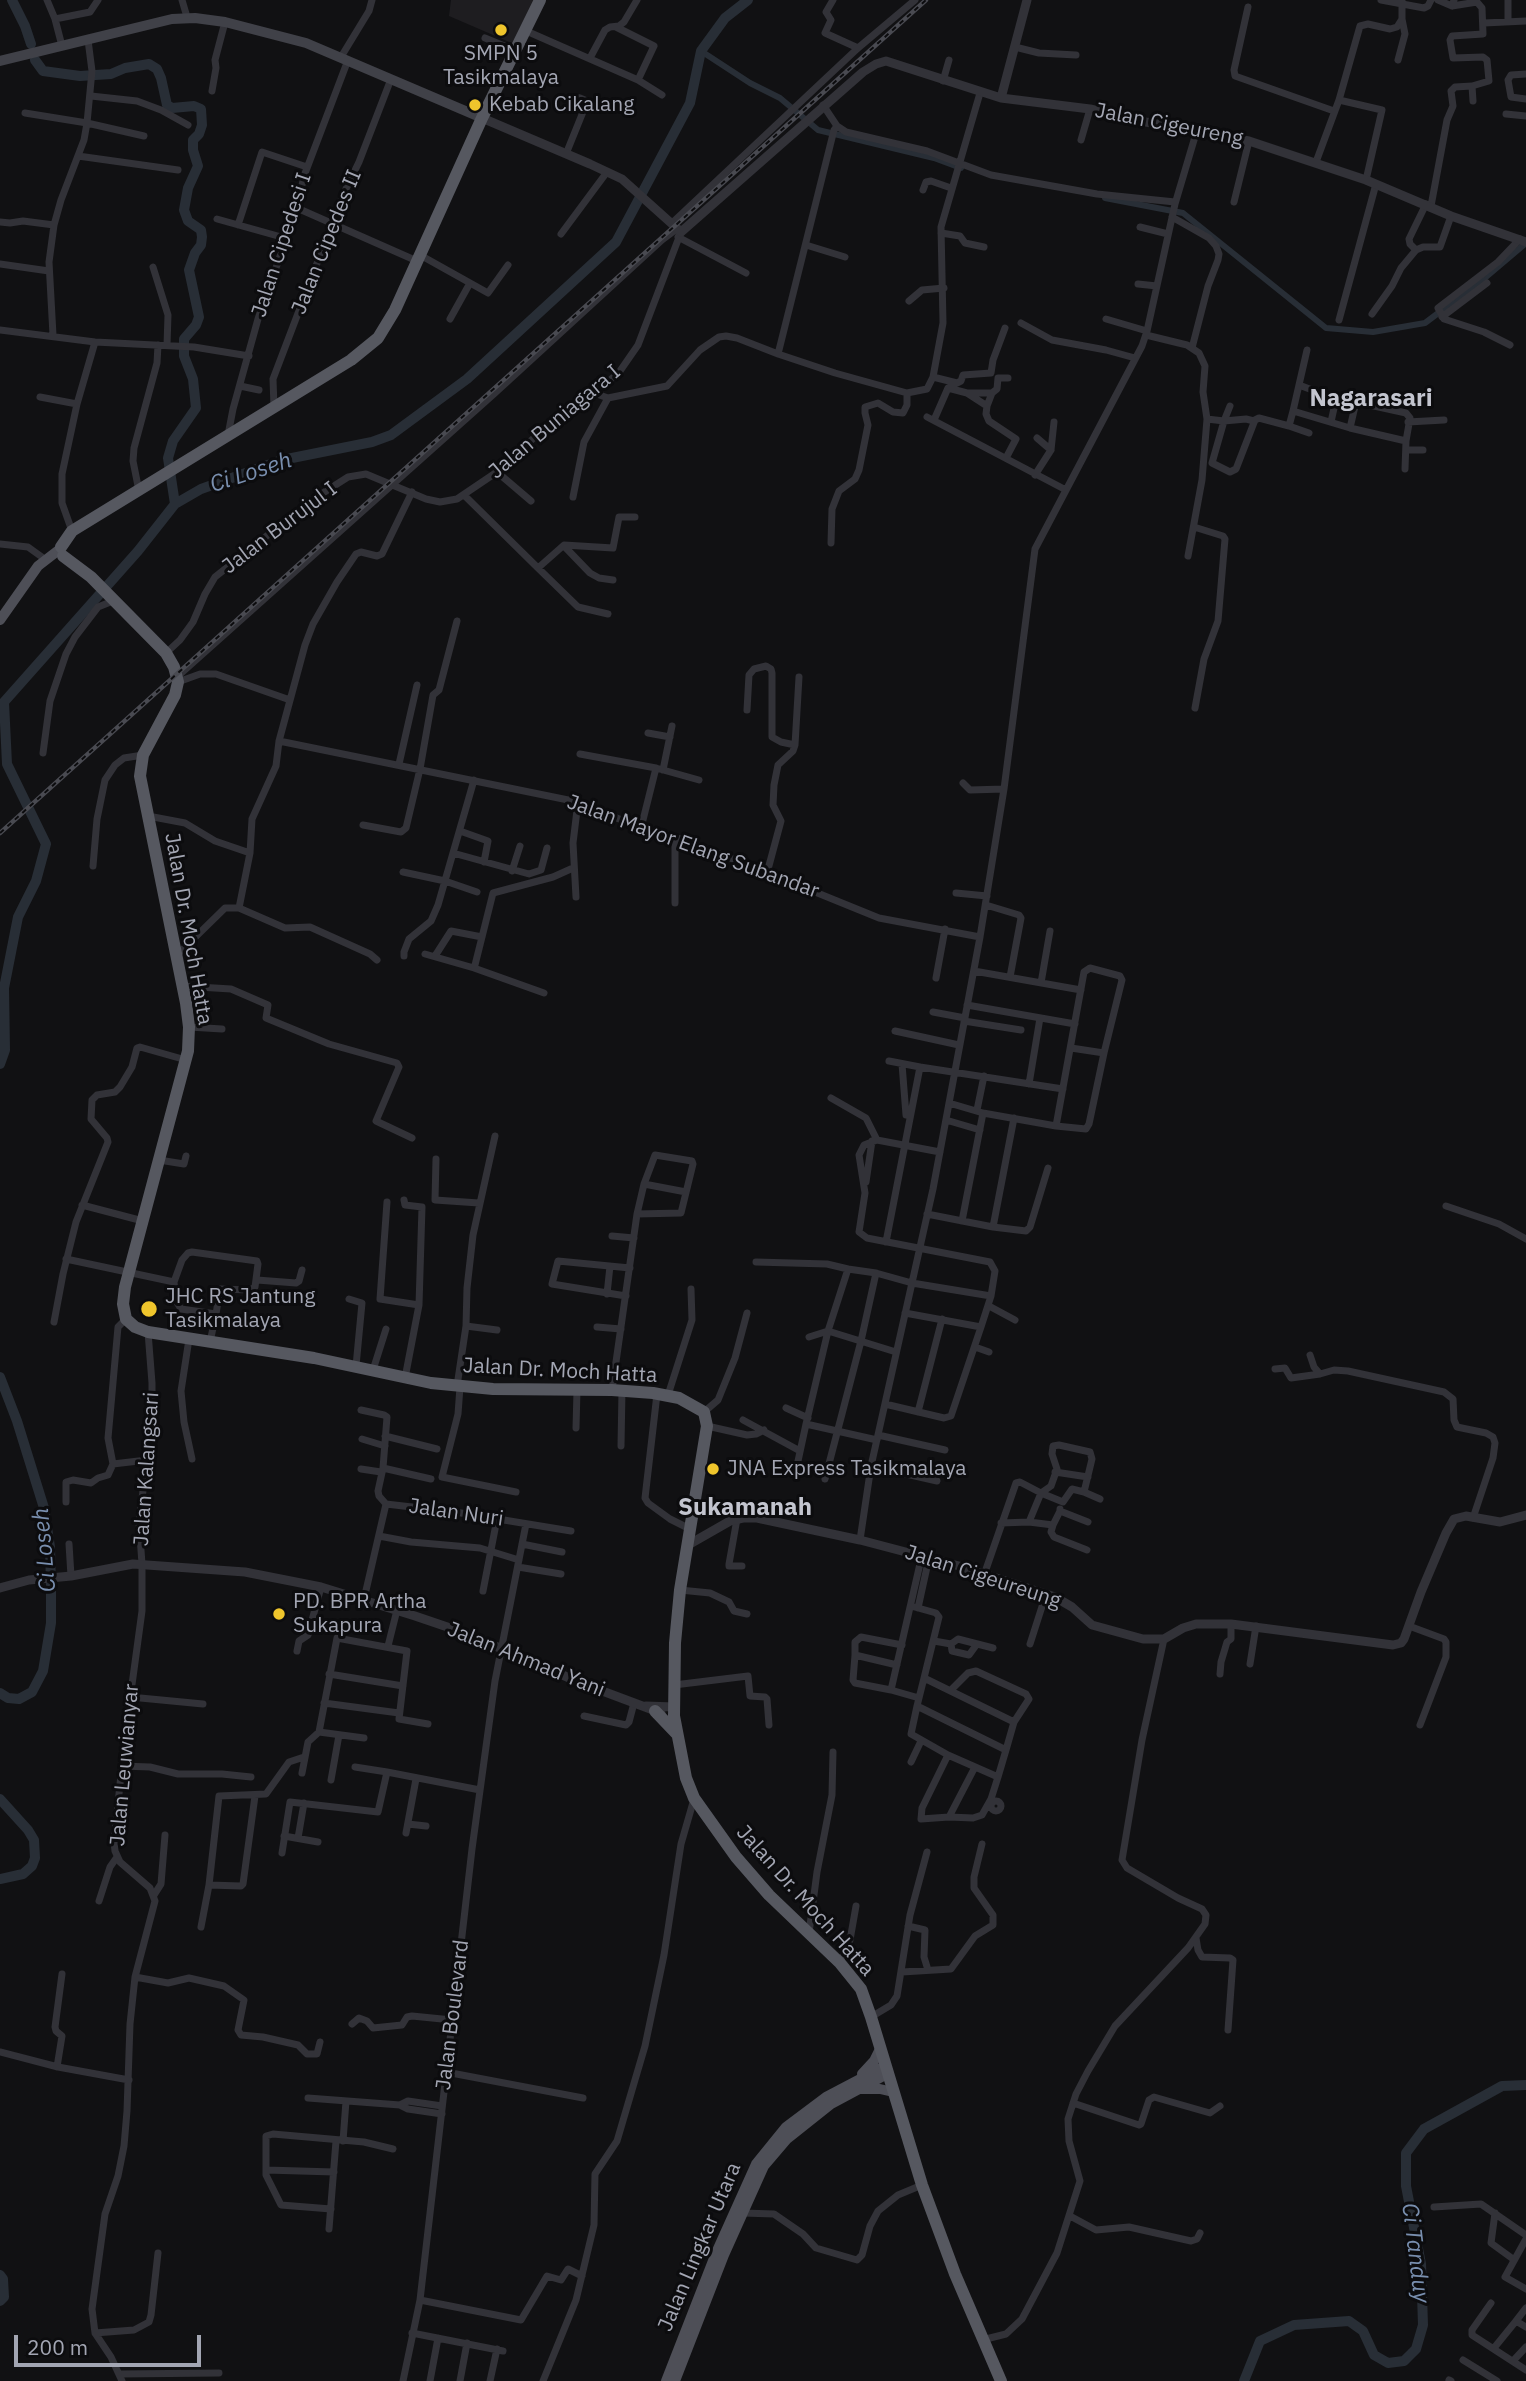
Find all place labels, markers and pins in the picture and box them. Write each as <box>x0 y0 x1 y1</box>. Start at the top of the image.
marker: SMPN 5 Tasikmalaya <box>493 22 509 38</box>
place label: SMPN 5 Tasikmalaya <box>443 41 559 91</box>
place label: Kebab Cikalang <box>489 92 634 118</box>
marker: Kebab Cikalang <box>467 97 483 113</box>
place label: JHC RS Jantung Tasikmalaya <box>165 1284 315 1334</box>
marker: JHC RS Jantung Tasikmalaya <box>139 1299 159 1319</box>
place label: JNA Express Tasikmalaya <box>727 1456 967 1482</box>
marker: JNA Express Tasikmalaya <box>705 1461 721 1477</box>
place label: PD. BPR Artha Sukapura <box>293 1589 426 1639</box>
marker: PD. BPR Artha Sukapura <box>271 1606 287 1622</box>

